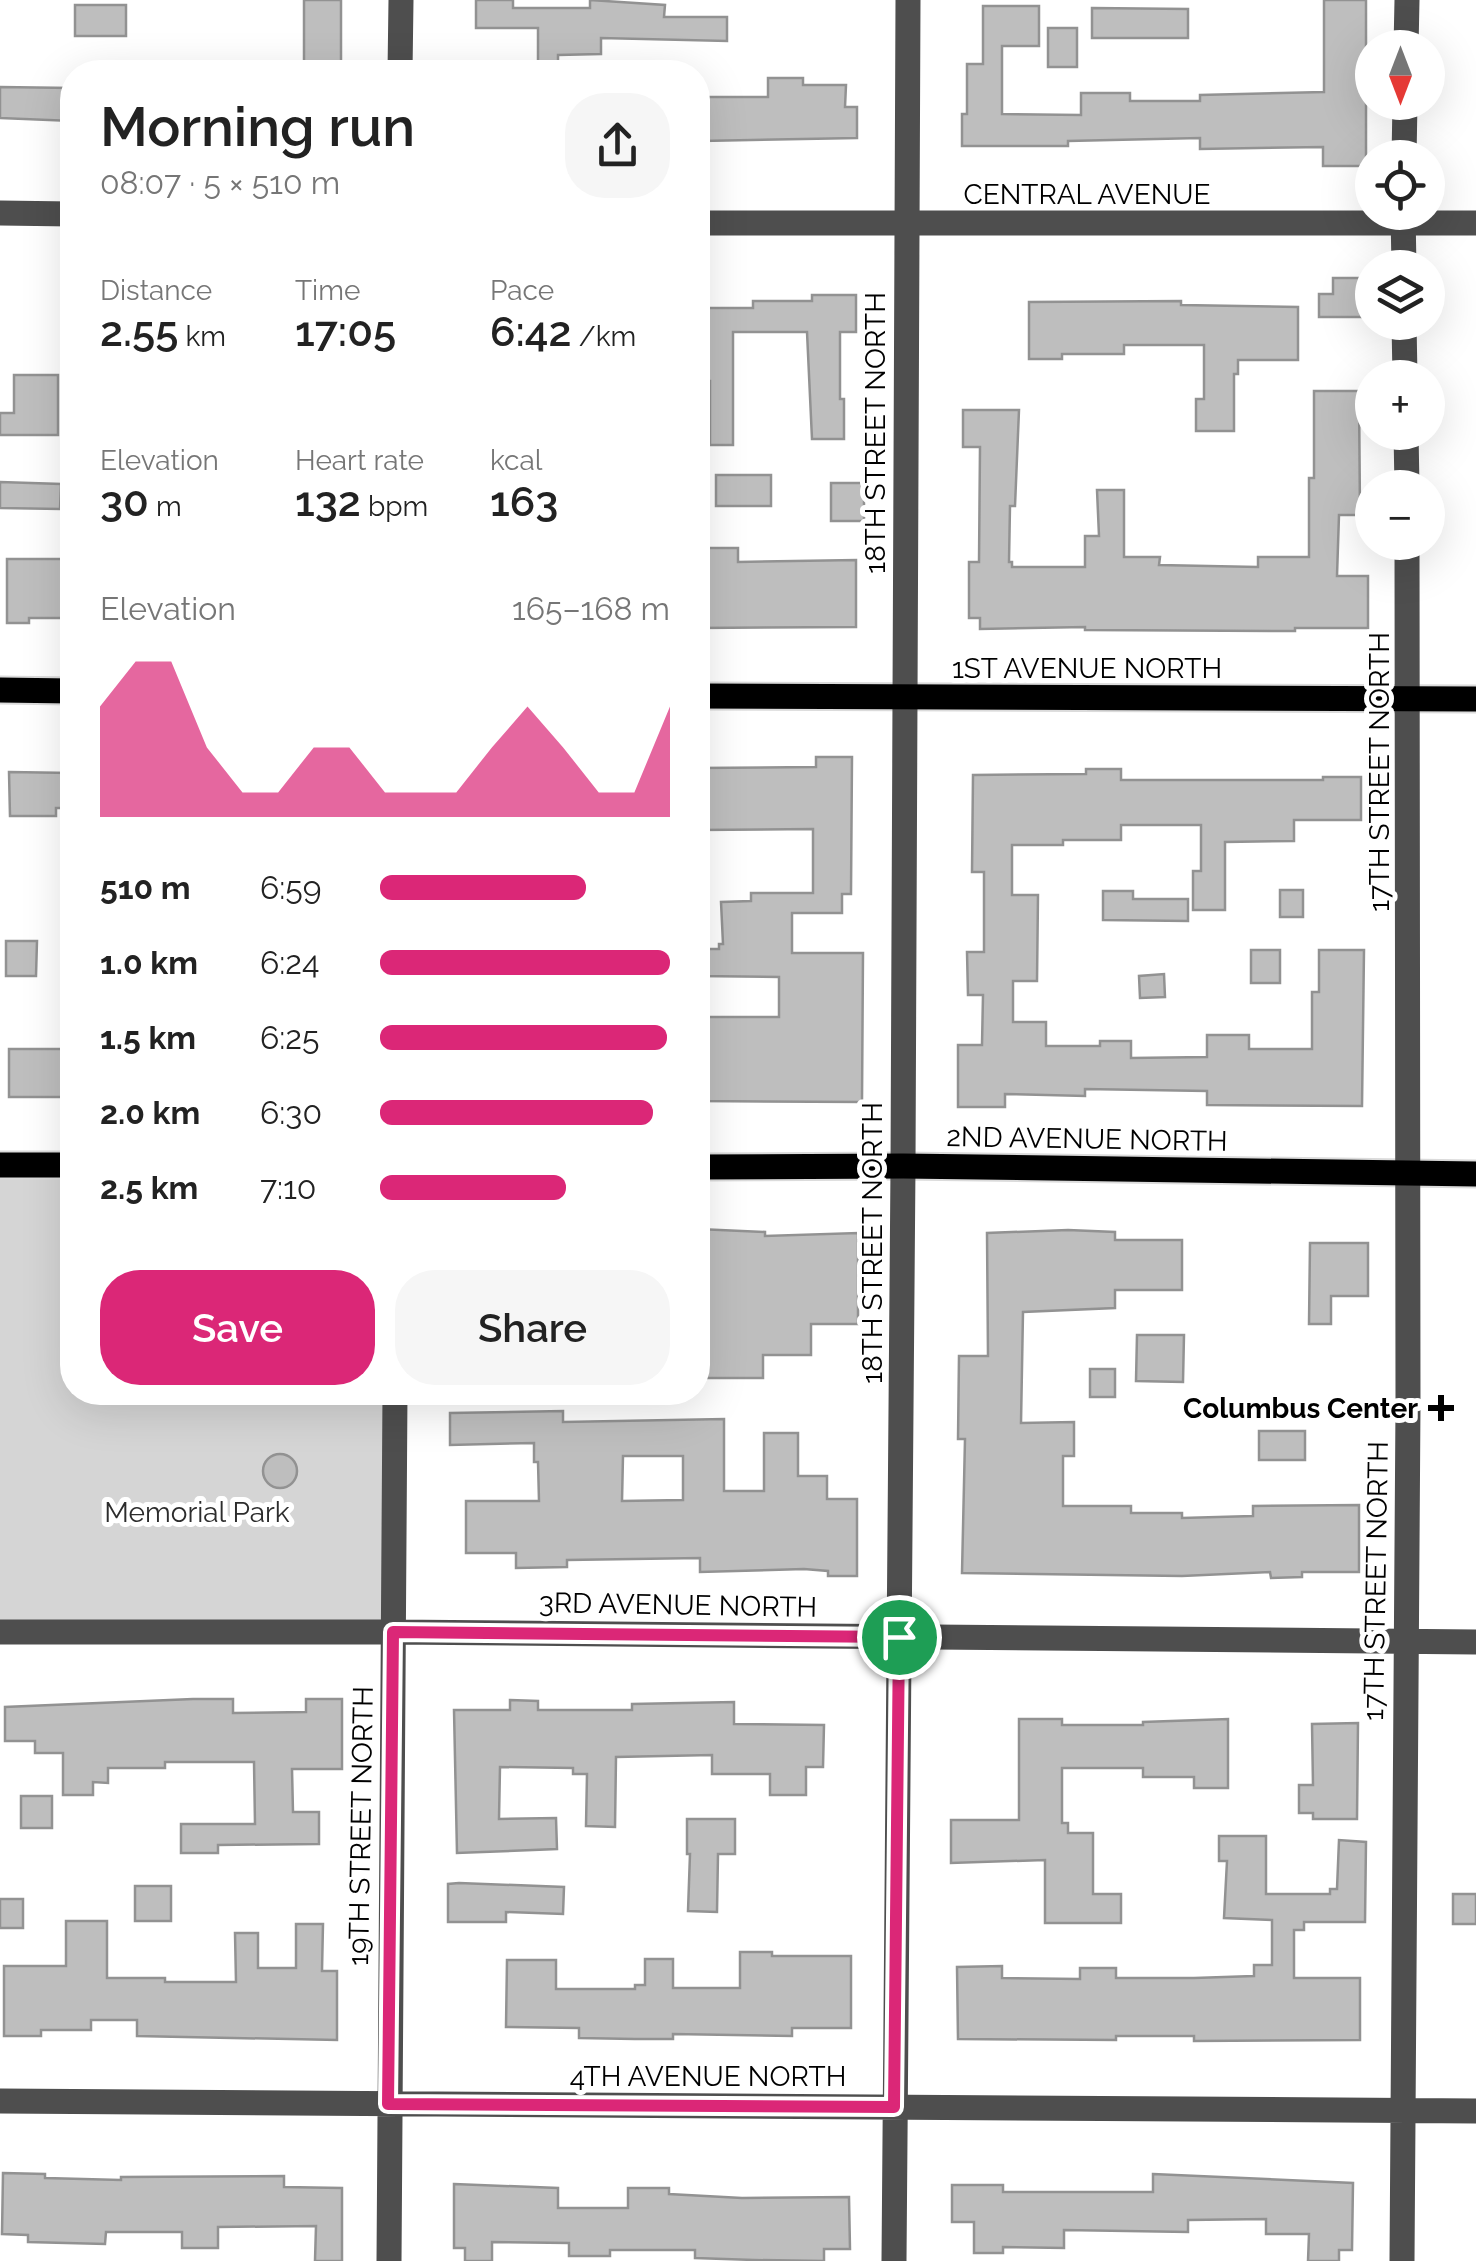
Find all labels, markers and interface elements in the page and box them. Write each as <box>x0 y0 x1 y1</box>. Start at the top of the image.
north arrow <box>1355 30 1445 120</box>
map controls <box>1355 30 1445 560</box>
button: share <box>565 93 670 198</box>
text: Morning run <box>100 94 415 159</box>
button: locate <box>1355 140 1445 230</box>
text: 08:07 · 5 × 510 m <box>100 164 340 201</box>
street label: CENTRAL AVENUE <box>963 178 1211 211</box>
button: layers <box>1355 250 1445 340</box>
text: Distance <box>100 274 212 307</box>
text: Time <box>295 274 360 307</box>
text: Pace <box>490 274 554 307</box>
street label: 18TH STREET NORTH <box>859 292 892 574</box>
text: 2.55 <box>100 307 178 356</box>
text: 17:05 <box>295 307 396 356</box>
text: 6:42 <box>490 307 572 356</box>
text: km <box>178 320 226 353</box>
text: /km <box>572 320 636 353</box>
button: + <box>1355 360 1445 450</box>
text: Elevation <box>100 444 219 477</box>
text: Heart rate <box>295 444 424 477</box>
text: kcal <box>490 444 542 477</box>
button: − <box>1355 470 1445 560</box>
text: 30 <box>100 477 149 526</box>
text: 132 <box>295 477 361 526</box>
text: 163 <box>490 477 558 526</box>
text: m <box>149 490 182 523</box>
text: bpm <box>361 490 428 523</box>
text: Elevation <box>100 590 236 627</box>
text: 165–168 m <box>512 590 670 627</box>
street label: 17TH STREET NORTH <box>1363 632 1396 912</box>
street label: 1ST AVENUE NORTH <box>952 652 1222 685</box>
text: 510 m <box>100 869 191 906</box>
text: 6:59 <box>260 869 322 906</box>
text: 1.0 km <box>100 944 198 981</box>
text: 6:24 <box>260 944 319 981</box>
text: 1.5 km <box>100 1019 196 1056</box>
text: 6:25 <box>260 1019 319 1056</box>
text: 2.0 km <box>100 1094 200 1131</box>
text: 6:30 <box>260 1094 322 1131</box>
street label: 18TH STREET NORTH <box>856 1102 889 1384</box>
street label: 2ND AVENUE NORTH <box>946 1120 1228 1158</box>
text: 2.5 km <box>100 1169 198 1206</box>
text: 7:10 <box>260 1169 316 1206</box>
button: Save <box>100 1270 375 1385</box>
button: Share <box>395 1270 670 1385</box>
place label: Columbus Center <box>1183 1392 1418 1425</box>
marker: Columbus Center <box>1428 1395 1454 1421</box>
street label: 17TH STREET NORTH <box>1357 1441 1395 1721</box>
park label: Memorial Park <box>104 1496 290 1529</box>
street label: 3RD AVENUE NORTH <box>539 1586 817 1624</box>
pin <box>857 1595 942 1680</box>
icon: arrive <box>872 1610 927 1665</box>
street label: 19TH STREET NORTH <box>342 1686 380 1966</box>
street label: 4TH AVENUE NORTH <box>570 2060 846 2093</box>

